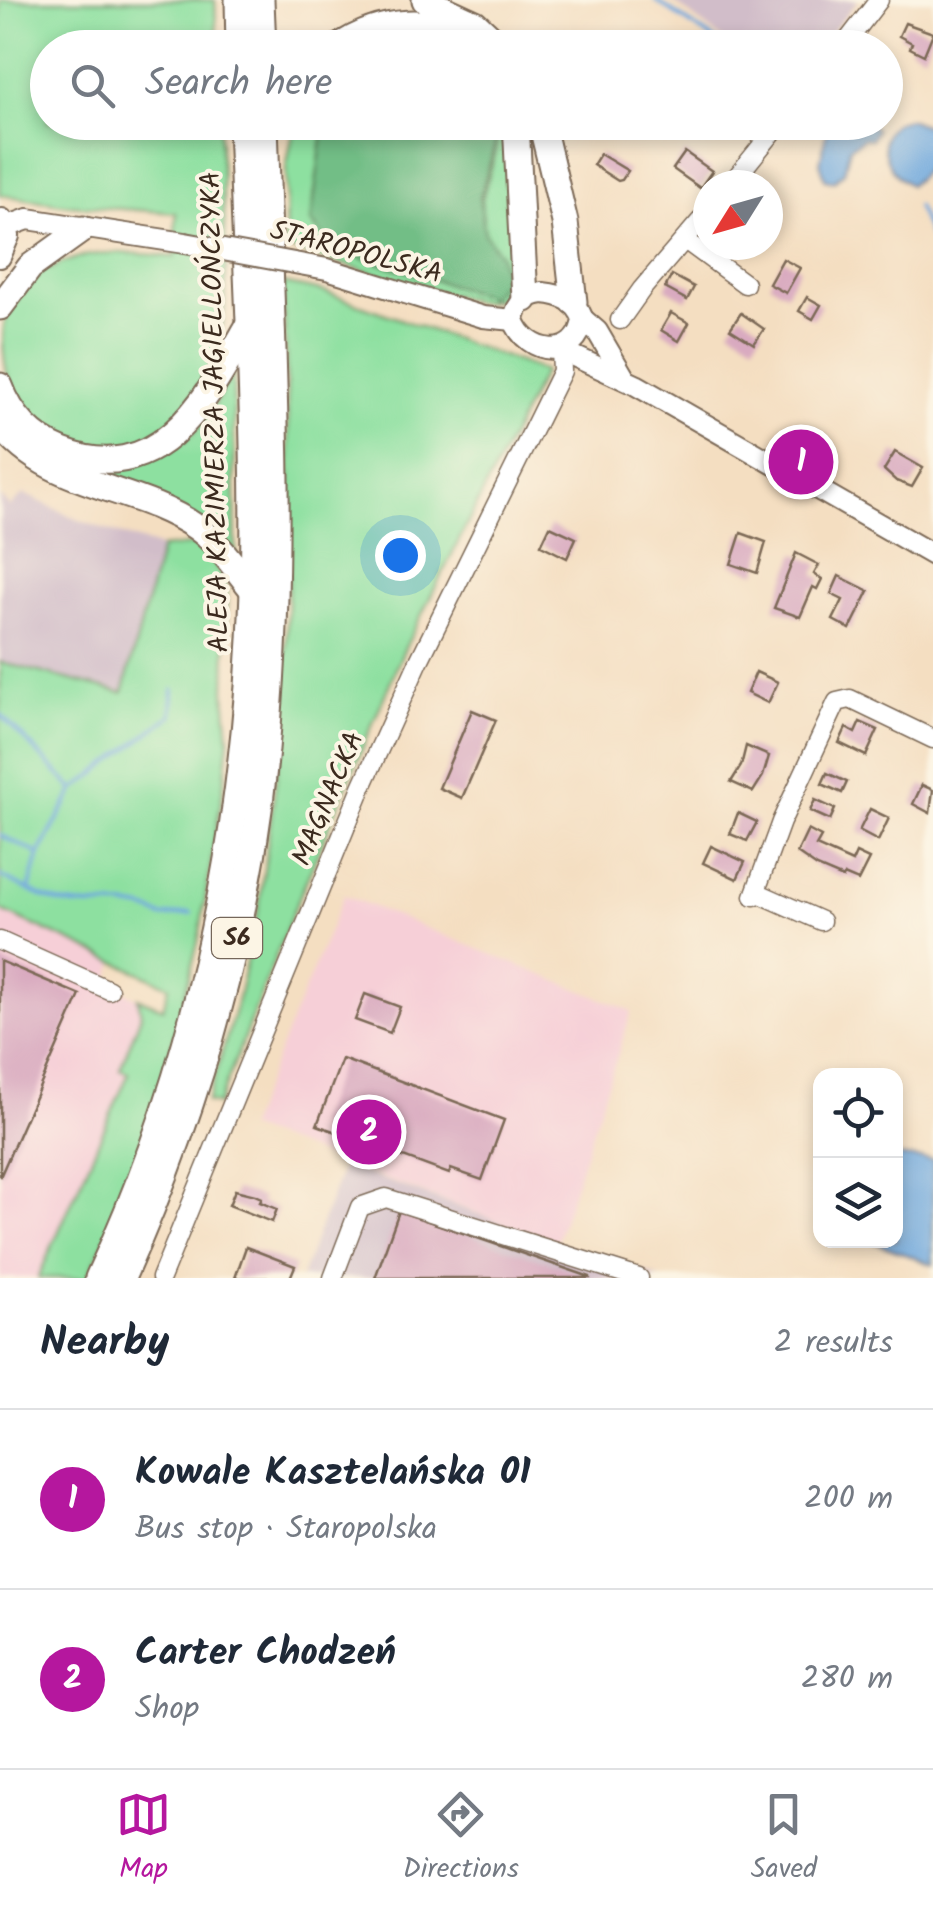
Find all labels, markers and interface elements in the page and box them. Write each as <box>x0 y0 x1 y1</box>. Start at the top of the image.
search box <box>30 30 903 140</box>
text: Search here <box>145 55 332 115</box>
icon: search <box>65 58 120 113</box>
north arrow <box>693 170 783 260</box>
street label: ALEJA KAZIMIERZA JAGIELLOŃCZYKA <box>189 171 243 653</box>
street label: STAROPOLSKA <box>265 208 447 298</box>
pin: 1 <box>768 424 834 500</box>
your location <box>375 530 426 581</box>
street label: MAGNACKA <box>280 725 378 873</box>
road number: S6 <box>212 918 262 958</box>
map controls <box>813 1068 903 1248</box>
button: locate <box>813 1068 903 1158</box>
pin: 2 <box>336 1094 402 1170</box>
button: layers <box>813 1158 903 1248</box>
text: Nearby <box>40 1310 169 1377</box>
text: 2 results <box>774 1318 893 1369</box>
text: Kowale Kasztelańska 01 <box>135 1444 531 1504</box>
text: 1 <box>68 1474 77 1525</box>
text: 200 m <box>804 1474 893 1525</box>
text: Bus stop · Staropolska <box>135 1504 437 1555</box>
text: Carter Chodzeń <box>135 1624 396 1684</box>
text: 2 <box>63 1654 82 1705</box>
text: 280 m <box>801 1654 893 1705</box>
text: Shop <box>135 1684 199 1735</box>
tab: Map <box>116 1787 171 1892</box>
tab: Directions <box>403 1787 519 1892</box>
tab: Saved <box>751 1787 817 1892</box>

